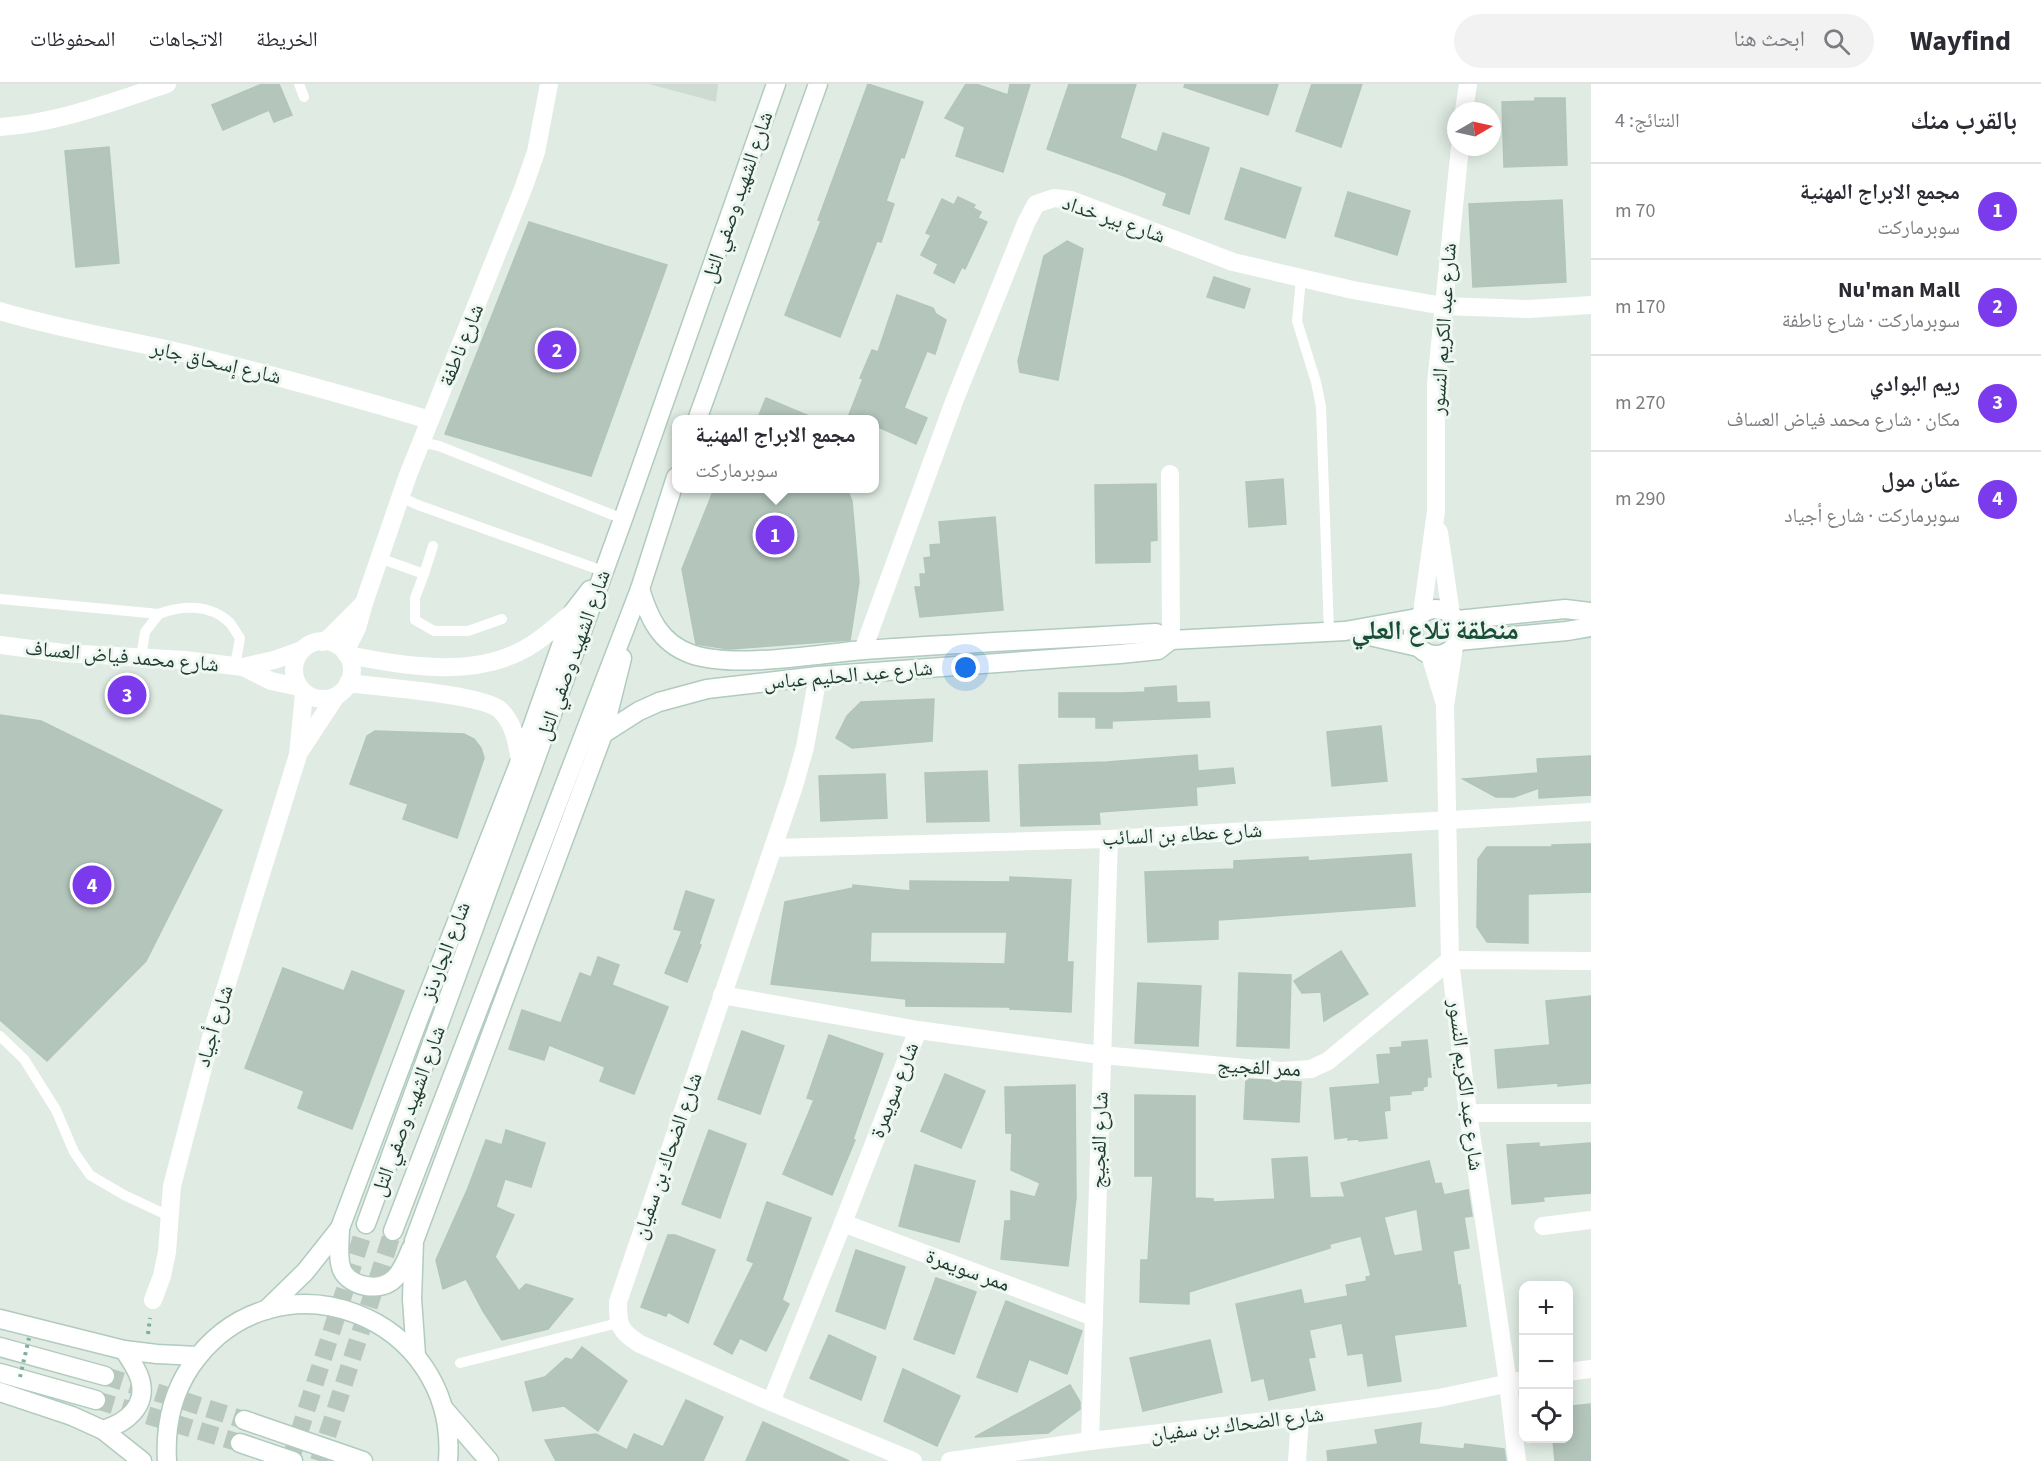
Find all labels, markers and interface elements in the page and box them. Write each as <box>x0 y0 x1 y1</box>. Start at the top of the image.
search box <box>1454 14 1874 68</box>
text: Wayfind <box>1910 21 2011 61</box>
text: ابحث هنا <box>1733 23 1805 55</box>
text: المحفوظات <box>30 24 115 54</box>
text: الاتجاهات <box>148 24 223 54</box>
text: الخريطة <box>256 24 318 54</box>
icon: search <box>1820 25 1853 58</box>
north arrow <box>1447 102 1501 156</box>
text: بالقرب منك <box>1910 102 2017 139</box>
street label: شارع الشهيد وصفي التل <box>694 107 782 287</box>
text: النتائج: 4 <box>1615 107 1680 135</box>
text: مجمع الابراج المهنية <box>1800 176 1960 208</box>
street label: شارع بير خداد <box>1058 187 1170 251</box>
text: 70 m <box>1615 197 1655 225</box>
text: 1 <box>1992 197 2003 225</box>
text: سوبرماركت <box>1877 214 1960 242</box>
street label: شارع عبد الكريم النسور <box>1422 242 1464 417</box>
text: Nu'man Mall <box>1838 274 1960 306</box>
text: 170 m <box>1615 293 1665 321</box>
text: 2 <box>1992 293 2003 321</box>
street label: شارع ناطفة <box>431 299 491 391</box>
text: سوبرماركت · شارع ناطفة <box>1782 307 1960 335</box>
pin: 2 <box>538 328 576 372</box>
street label: شارع إسحاق جابر <box>147 332 284 392</box>
text: ريم البوادي <box>1870 368 1960 400</box>
text: 270 m <box>1615 389 1665 417</box>
text: 3 <box>1992 389 2003 417</box>
text: مكان · شارع محمد فياض العساف <box>1727 406 1960 434</box>
popup <box>672 415 879 493</box>
text: مجمع الابراج المهنية <box>695 419 856 451</box>
text: سوبرماركت <box>695 457 778 485</box>
text: عمّان مول <box>1881 464 1960 496</box>
text: 290 m <box>1615 485 1665 513</box>
text: 4 <box>1992 485 2003 513</box>
text: سوبرماركت · شارع أجياد <box>1784 502 1960 530</box>
pin: 1 <box>756 512 794 558</box>
street label: شارع الشهيد وصفي التل <box>528 565 619 745</box>
district label: منطقة تلاع العلي <box>1351 611 1519 650</box>
street label: شارع محمد فياض العساف <box>24 633 220 679</box>
street label: شارع عبد الحليم عباس <box>762 653 934 697</box>
your location <box>951 653 980 682</box>
pin: 3 <box>108 672 146 718</box>
street label: شارع عطاء بن السائب <box>1101 815 1263 853</box>
pin: 4 <box>72 862 112 908</box>
street label: شارع الجاردنز <box>412 897 478 1006</box>
street label: شارع أجياد <box>187 981 241 1071</box>
street label: شارع عبد الكريم النسور <box>1440 997 1491 1172</box>
street label: شارع الشهيد وصفي التل <box>363 1021 454 1201</box>
street label: شارع سويمرة <box>862 1038 926 1142</box>
street label: ممر الفجيج <box>1216 1050 1302 1084</box>
street label: شارع الضحاك بن سفيان <box>624 1069 710 1243</box>
street label: شارع الفجيج <box>1082 1091 1116 1189</box>
street label: ممر سويمرة <box>922 1241 1014 1299</box>
map controls <box>1519 1281 1573 1443</box>
button: + <box>1519 1281 1573 1335</box>
button: − <box>1519 1335 1573 1389</box>
button: locate <box>1519 1389 1573 1443</box>
street label: شارع الضحاك بن سفيان <box>1149 1398 1325 1450</box>

